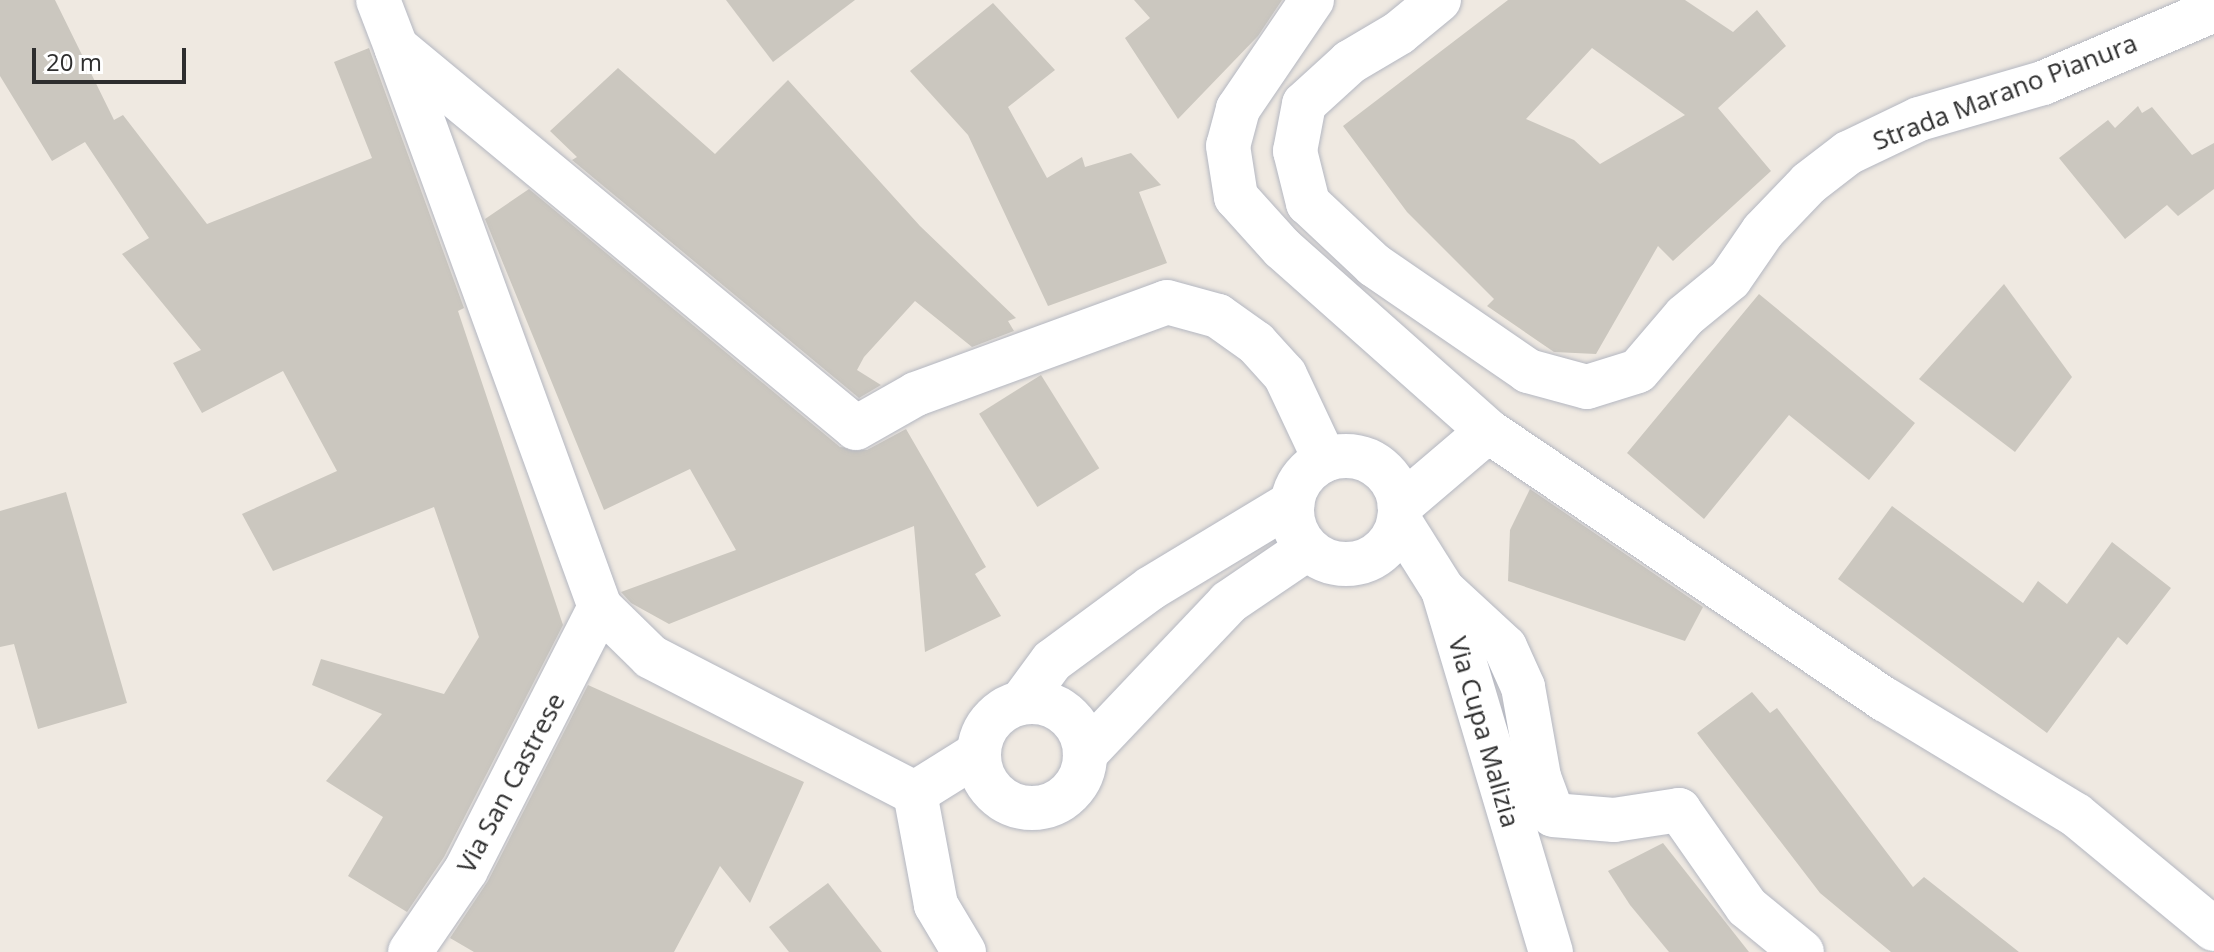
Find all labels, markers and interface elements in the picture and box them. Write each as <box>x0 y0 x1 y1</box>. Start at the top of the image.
street label: Strada Marano Pianura <box>1868 27 2142 157</box>
scale bar <box>36 32 190 82</box>
text: 20 m <box>46 45 102 78</box>
street label: Via Cupa Malizia <box>1442 633 1526 831</box>
street label: Via San Castrese <box>450 688 572 878</box>

